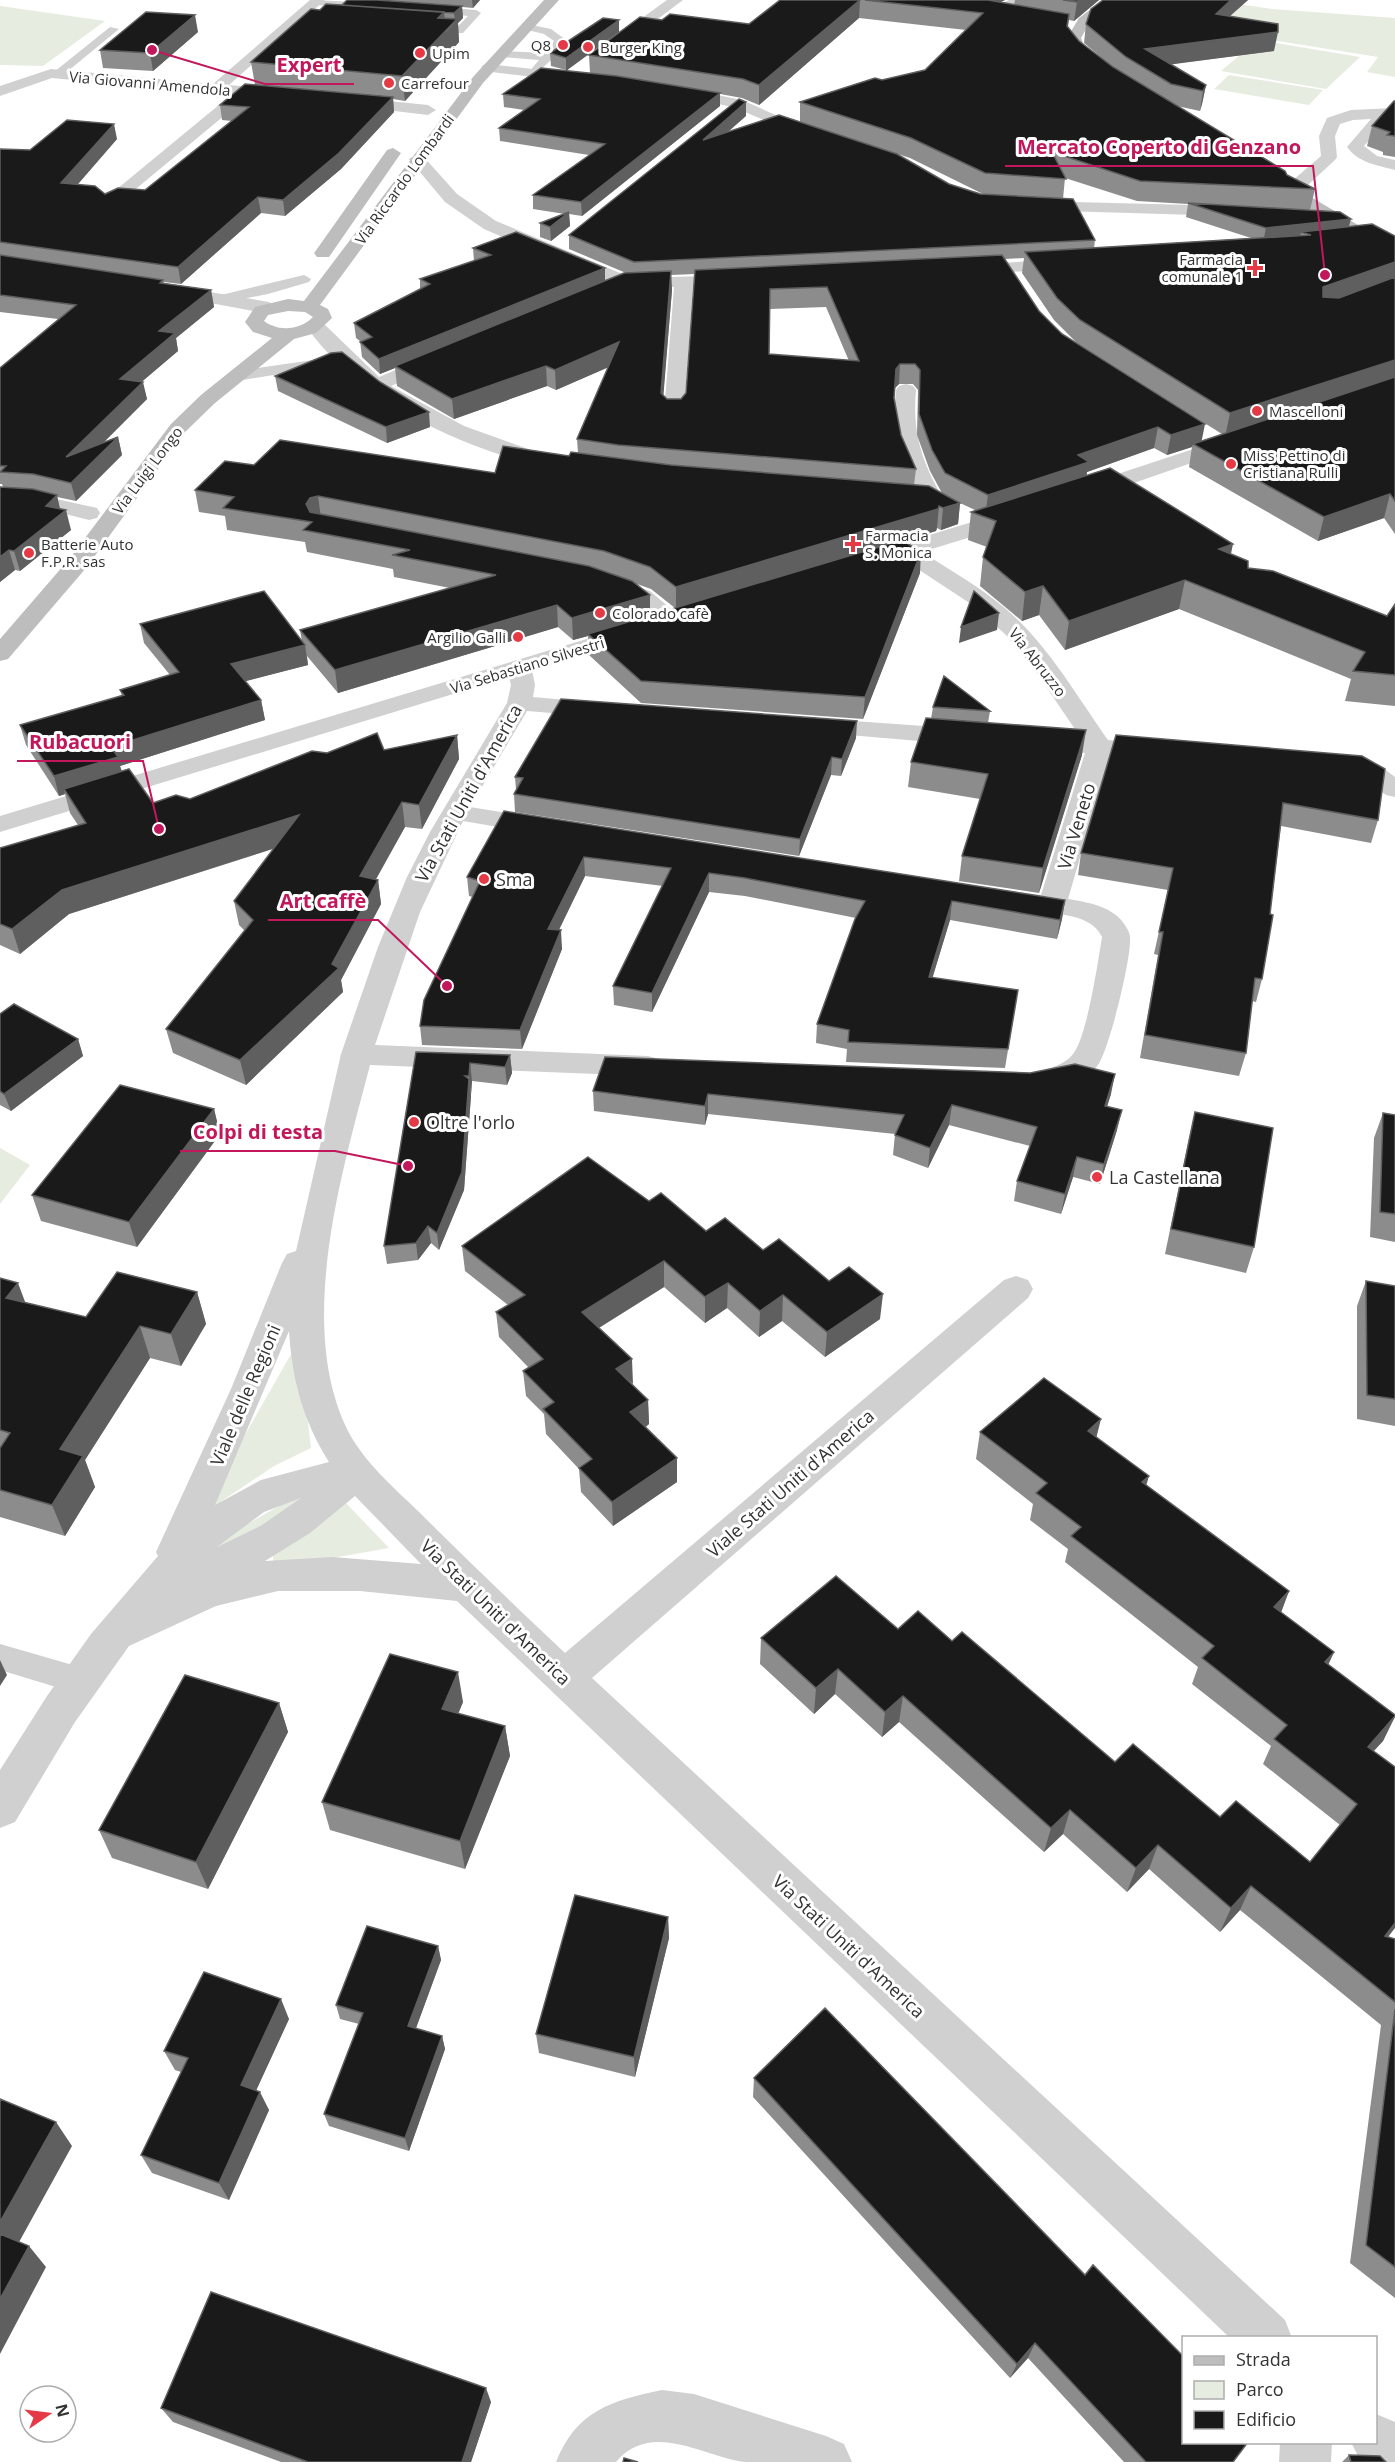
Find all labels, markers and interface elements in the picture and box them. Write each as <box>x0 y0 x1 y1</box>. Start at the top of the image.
place label: Q8 <box>531 35 551 55</box>
place label: Burger King <box>600 37 682 57</box>
marker: Q8 <box>556 38 570 52</box>
marker: Burger King <box>581 40 595 54</box>
place label: Upim <box>432 43 470 63</box>
callout: Expert <box>265 46 354 84</box>
marker: Upim <box>413 46 427 60</box>
text: Expert <box>277 51 342 78</box>
street label: Via Giovanni Amendola <box>68 66 232 100</box>
place label: Carrefour <box>401 73 469 93</box>
marker: Carrefour <box>382 76 396 90</box>
street label: Via Riccardo Lombardi <box>350 110 458 248</box>
callout: Mercato Coperto di Genzano <box>1005 128 1313 166</box>
text: Mercato Coperto di Genzano <box>1017 133 1301 160</box>
place label: Farmacia comunale 1 <box>1161 249 1243 286</box>
marker: Farmacia comunale 1 <box>1248 261 1262 275</box>
place label: Mascelloni <box>1269 401 1343 421</box>
marker: Mascelloni <box>1250 404 1264 418</box>
street label: Via Luigi Longo <box>107 422 187 518</box>
place label: Miss Pettino di Cristiana Rulli <box>1243 445 1345 482</box>
marker: Miss Pettino di Cristiana Rulli <box>1224 457 1238 471</box>
place label: Farmacia S. Monica <box>865 525 932 562</box>
place label: Batterie Auto F.P.R. sas <box>41 534 133 571</box>
marker: Farmacia S. Monica <box>846 537 860 551</box>
marker: Batterie Auto F.P.R. sas <box>22 546 36 560</box>
place label: Colorado cafè <box>612 603 709 623</box>
marker: Colorado cafè <box>593 606 607 620</box>
street label: Via Abruzzo <box>1005 624 1071 700</box>
place label: Argilio Galli <box>427 627 506 647</box>
marker: Argilio Galli <box>511 630 525 644</box>
street label: Via Sebastiano Silvestri <box>448 632 606 698</box>
street label: Via Stati Uniti d'America <box>409 700 527 886</box>
callout: Rubacuori <box>17 723 143 761</box>
text: Rubacuori <box>29 728 131 755</box>
street label: Via Veneto <box>1051 780 1101 872</box>
place label: Sma <box>496 867 533 891</box>
marker: Sma <box>477 872 491 886</box>
callout: Art caffè <box>268 882 378 920</box>
text: Art caffè <box>280 887 366 914</box>
place label: Oltre l'orlo <box>426 1110 515 1134</box>
callout: Colpi di testa <box>180 1113 335 1151</box>
marker: Oltre l'orlo <box>407 1115 421 1129</box>
text: Colpi di testa <box>193 1118 323 1145</box>
place label: La Castellana <box>1109 1165 1220 1189</box>
marker: La Castellana <box>1090 1170 1104 1184</box>
street label: Viale delle Regioni <box>204 1321 286 1469</box>
street label: Viale Stati Uniti d'America <box>701 1404 879 1562</box>
street label: Via Stati Uniti d'America <box>416 1534 576 1690</box>
street label: Via Stati Uniti d'America <box>768 1869 930 2023</box>
legend <box>1182 2336 1377 2444</box>
text: Strada <box>1236 2347 1291 2371</box>
text: Parco <box>1236 2377 1284 2401</box>
north arrow <box>18 2384 78 2444</box>
text: N <box>50 2401 75 2419</box>
text: Edificio <box>1236 2407 1296 2431</box>

